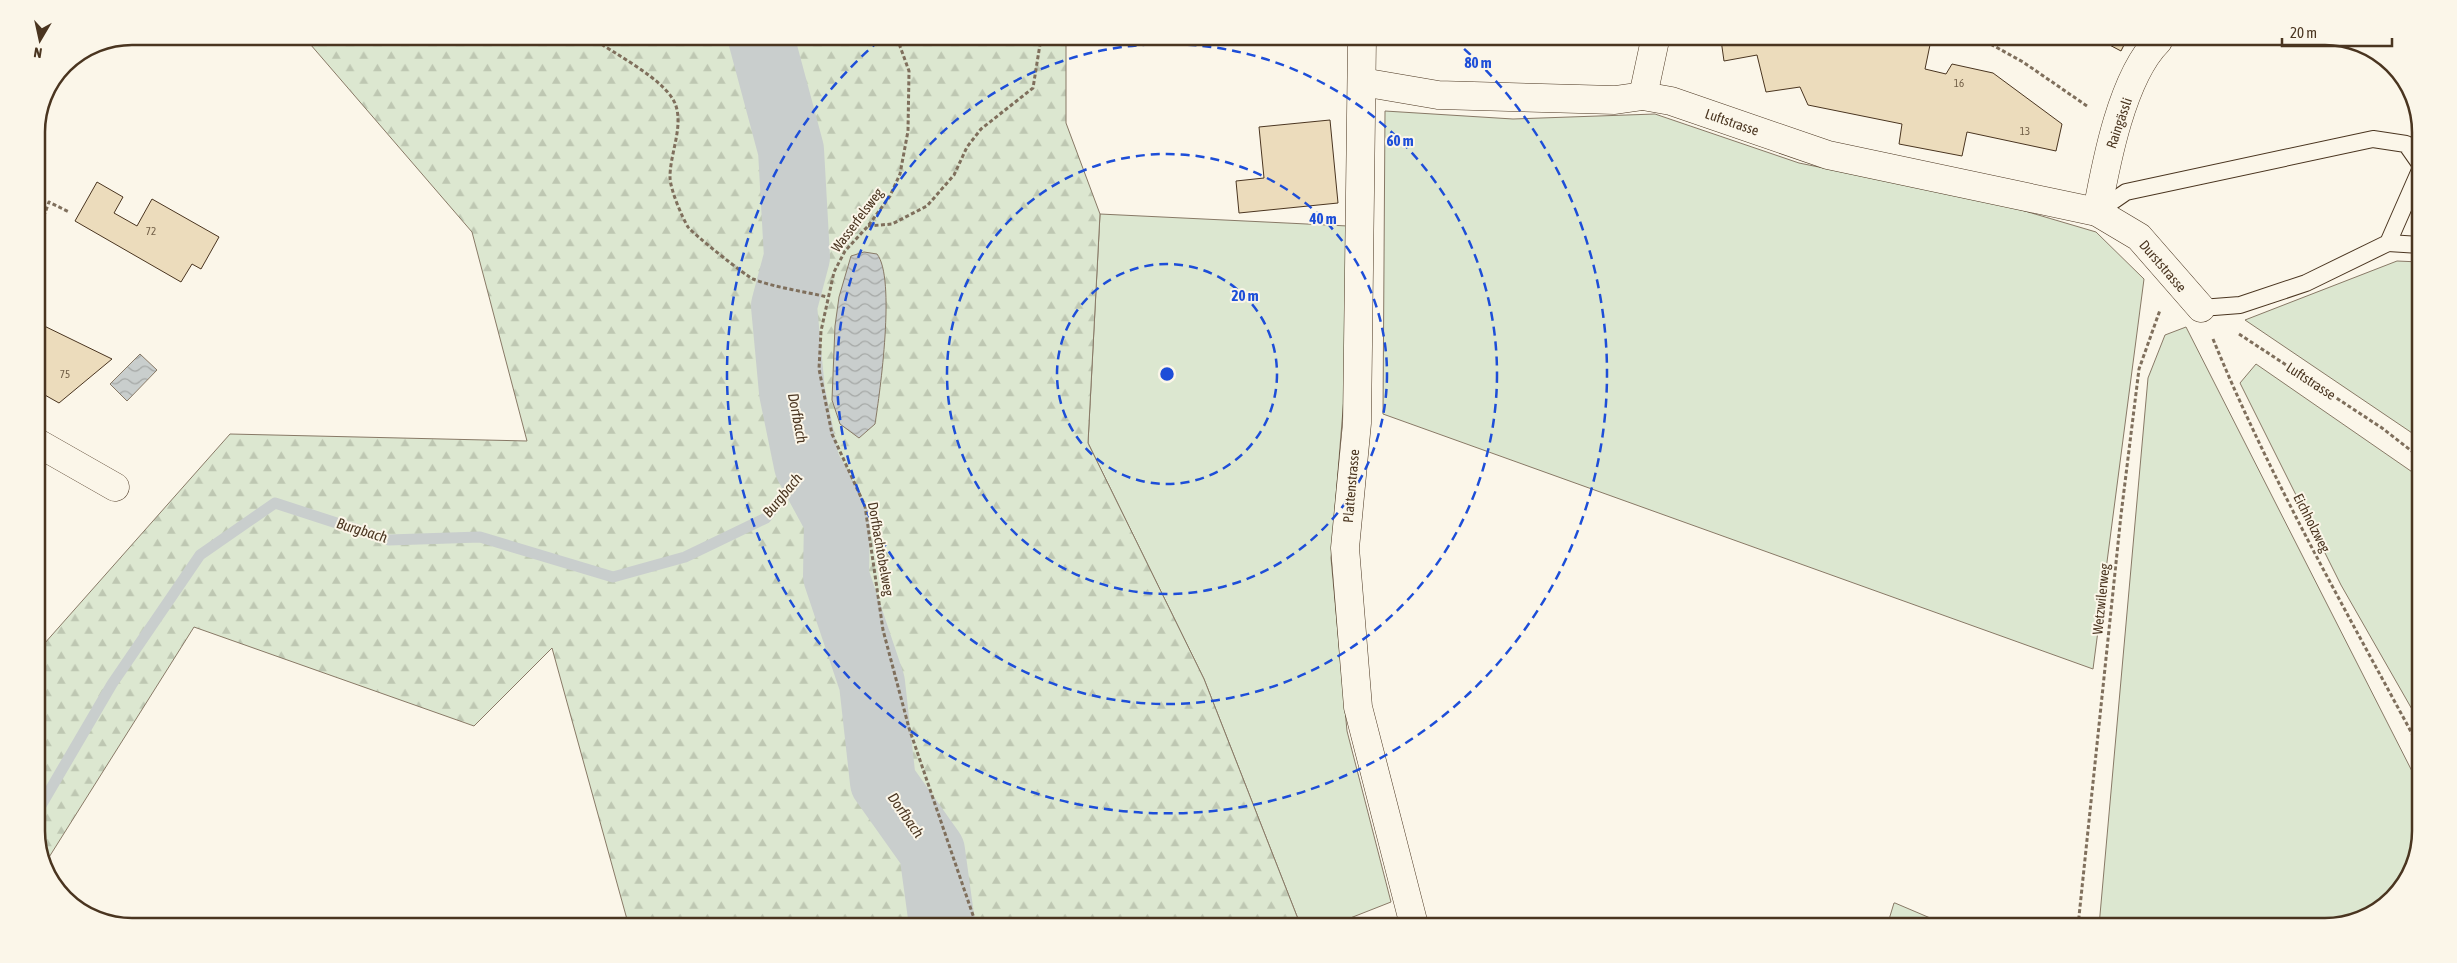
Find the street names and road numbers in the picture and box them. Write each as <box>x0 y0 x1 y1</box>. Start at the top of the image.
street label: Raingässli <box>2103 96 2135 150</box>
street label: Luftstrasse <box>1703 105 1761 139</box>
street label: Wasserfelsweg <box>828 185 886 255</box>
street label: Durststrasse <box>2136 237 2190 295</box>
street label: Luftstrasse <box>2283 359 2339 403</box>
street label: Plattenstrasse <box>1340 449 1362 523</box>
street label: Eichholzweg <box>2290 491 2334 555</box>
street label: Dorfbachtobelweg <box>865 501 897 597</box>
street label: Wetzwilerweg <box>2089 563 2113 635</box>

